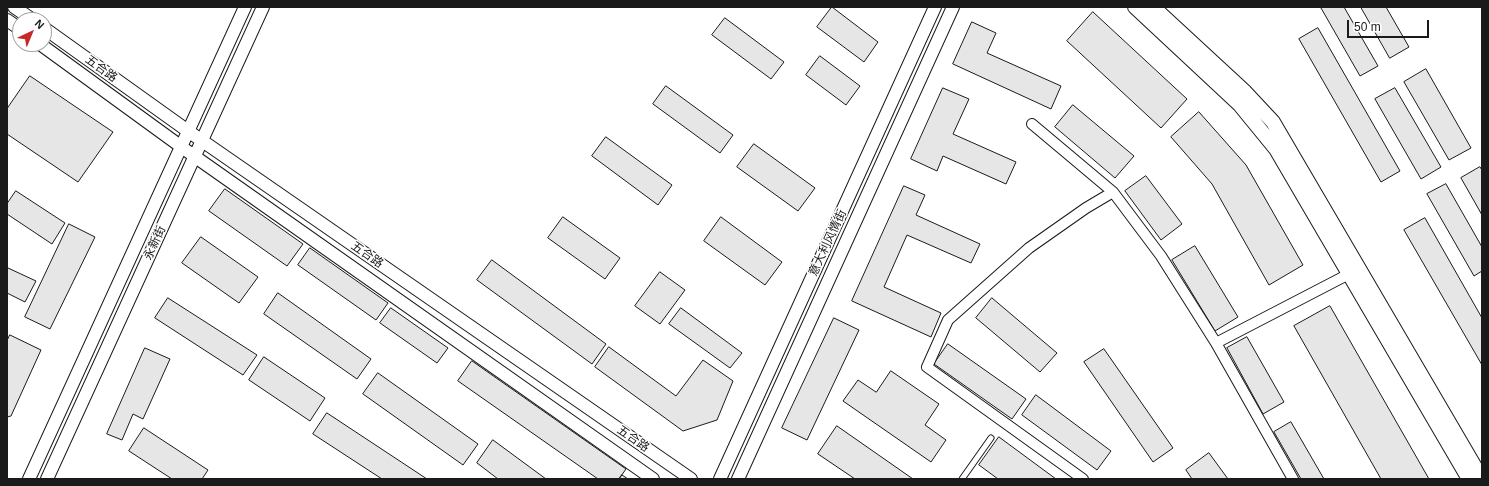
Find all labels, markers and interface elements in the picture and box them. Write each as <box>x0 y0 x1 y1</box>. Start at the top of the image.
north arrow <box>12 12 52 52</box>
scale bar <box>1349 12 1431 38</box>
text: N <box>33 17 47 31</box>
text: 50 m <box>1354 20 1381 34</box>
street label: 五合路 <box>82 53 120 85</box>
street label: 意大利风情街 <box>806 207 850 279</box>
street label: 永新街 <box>141 224 169 262</box>
street label: 五合路 <box>348 239 386 271</box>
street label: 五合路 <box>614 423 652 455</box>

